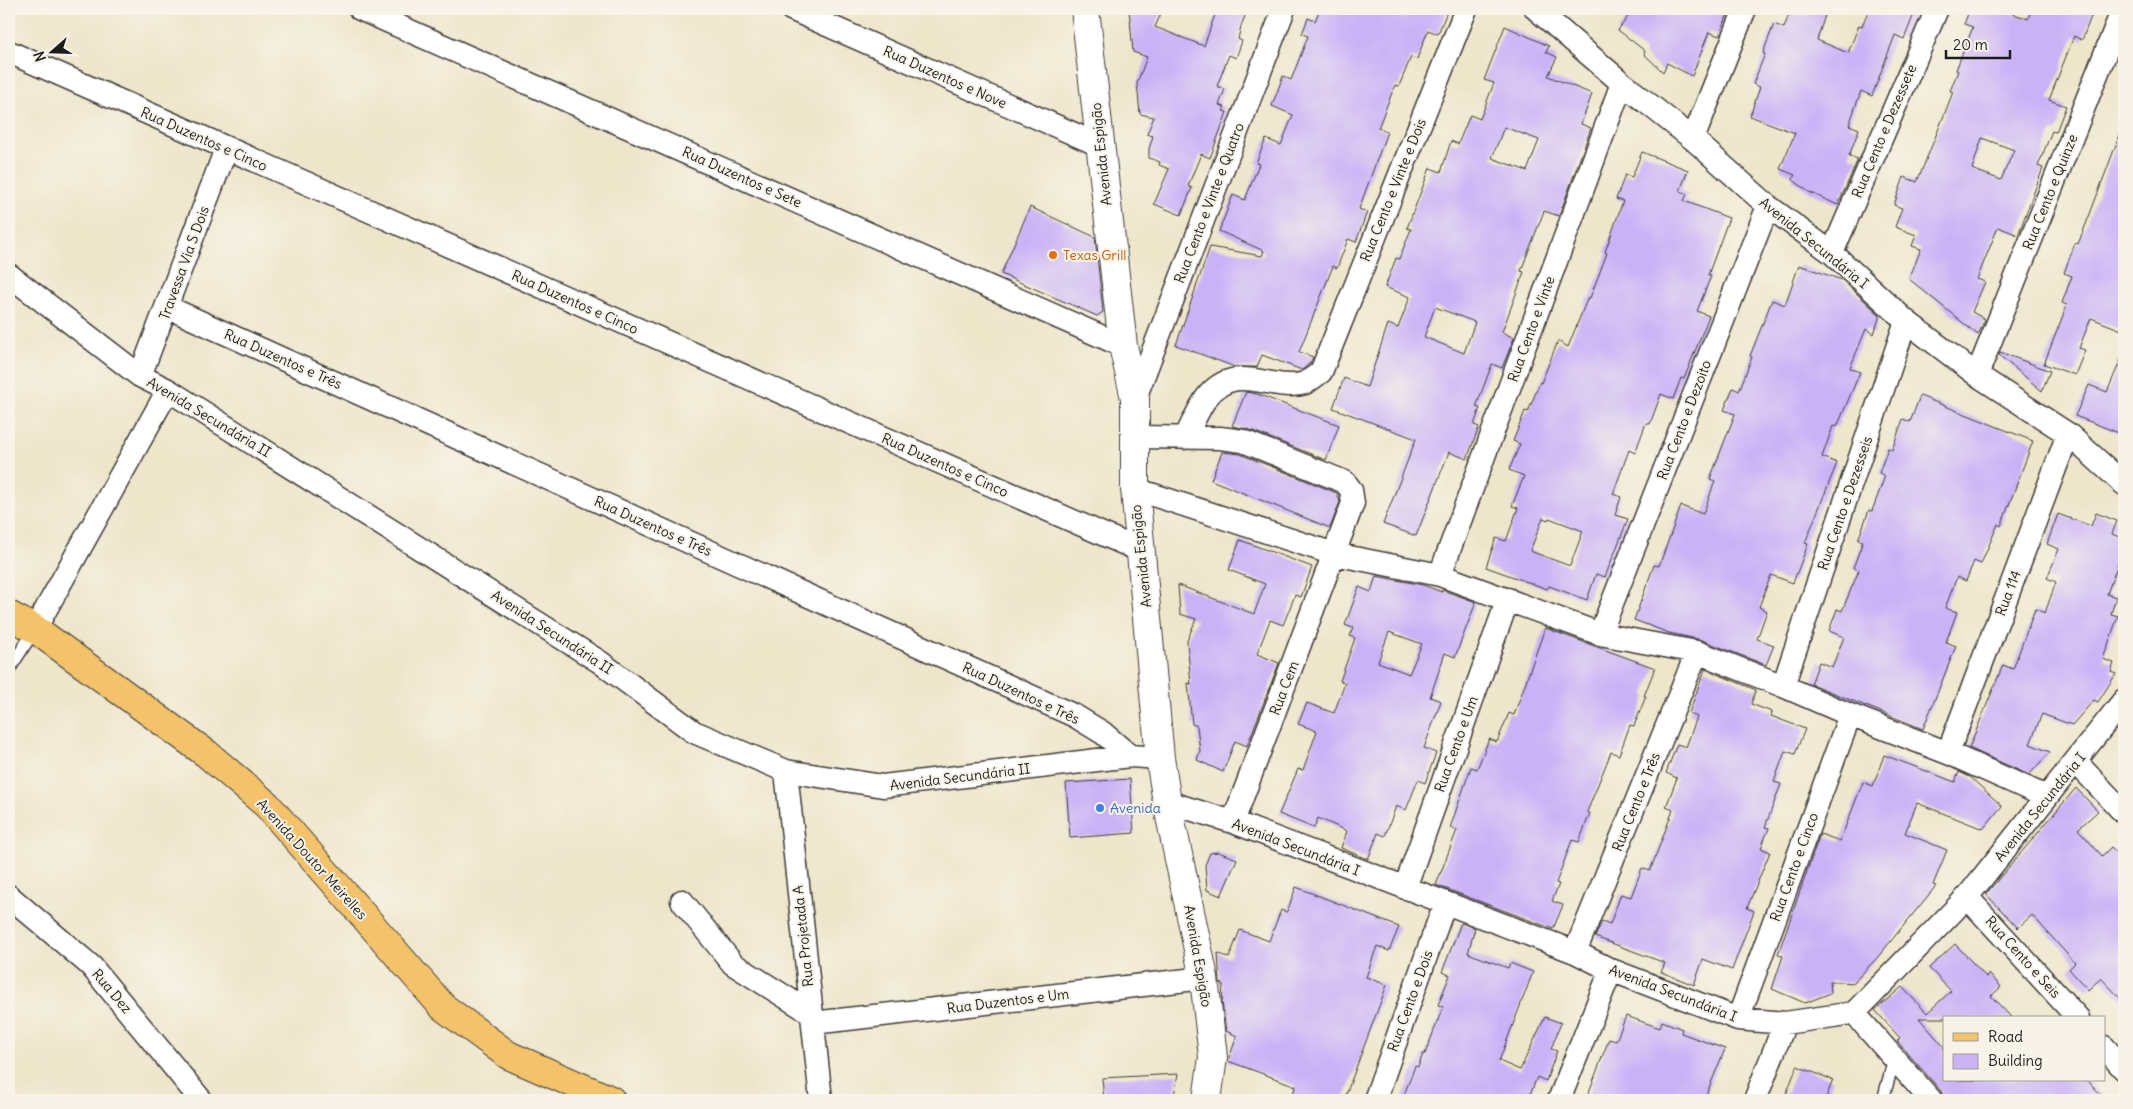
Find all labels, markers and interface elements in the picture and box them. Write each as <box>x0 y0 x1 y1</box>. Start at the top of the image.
north arrow <box>28 28 78 78</box>
scale bar <box>1946 28 2009 60</box>
text: 20 m <box>1953 35 1988 54</box>
street label: Rua Duzentos e Nove <box>880 42 1010 112</box>
text: N <box>30 49 50 64</box>
street label: Rua Cento e Dezessete <box>1848 62 1920 200</box>
street label: Avenida Espigão <box>1087 102 1115 206</box>
street label: Rua Duzentos e Cinco <box>138 103 270 175</box>
street label: Rua Cento e Vinte e Dois <box>1356 116 1430 264</box>
street label: Rua Cento e Vinte e Quatro <box>1170 120 1248 286</box>
street label: Rua Cento e Quinze <box>2019 131 2081 253</box>
street label: Rua Duzentos e Sete <box>679 143 805 211</box>
street label: Avenida Secundária I <box>1756 193 1872 293</box>
street label: Travessa Via S Dois <box>155 204 213 322</box>
place label: Texas Grill <box>1063 246 1127 264</box>
marker: Texas Grill <box>1047 249 1059 261</box>
street label: Rua Duzentos e Cinco <box>509 266 641 338</box>
street label: Rua Cento e Vinte <box>1503 274 1559 384</box>
street label: Rua Duzentos e Três <box>221 325 345 393</box>
street label: Rua Cento e Dezoito <box>1653 357 1715 483</box>
street label: Avenida Secundária II <box>144 373 274 461</box>
street label: Rua Duzentos e Cinco <box>879 429 1011 501</box>
street label: Rua Cento e Dezesseis <box>1814 434 1876 572</box>
street label: Rua Duzentos e Três <box>591 492 715 560</box>
street label: Avenida Espigão <box>1127 504 1155 608</box>
street label: Rua 114 <box>1991 568 2025 618</box>
street label: Avenida Secundária II <box>488 586 616 678</box>
street label: Rua Duzentos e Três <box>960 658 1082 728</box>
street label: Rua Cem <box>1265 658 1303 718</box>
street label: Rua Cento e Um <box>1430 693 1482 795</box>
street label: Avenida Secundária I <box>1990 749 2090 865</box>
street label: Rua Cento e Três <box>1608 750 1664 854</box>
street label: Avenida Secundária II <box>889 759 1031 795</box>
street label: Avenida Doutor Meirelles <box>253 795 371 923</box>
place label: Avenida <box>1110 799 1161 817</box>
marker: Avenida <box>1094 802 1106 814</box>
street label: Rua Cento e Cinco <box>1766 810 1822 924</box>
street label: Avenida Secundária I <box>1230 814 1362 880</box>
street label: Rua Projetada A <box>789 884 817 988</box>
street label: Avenida Espigão <box>1180 904 1216 1009</box>
street label: Rua Cento e Seis <box>1981 912 2065 1002</box>
street label: Rua Cento e Dois <box>1383 948 1437 1054</box>
street label: Avenida Secundária I <box>1607 960 1739 1026</box>
street label: Rua Dez <box>88 965 136 1017</box>
street label: Rua Duzentos e Um <box>946 985 1070 1017</box>
legend <box>1943 1016 2106 1082</box>
text: Road <box>1988 1027 2023 1046</box>
text: Building <box>1988 1051 2043 1070</box>

